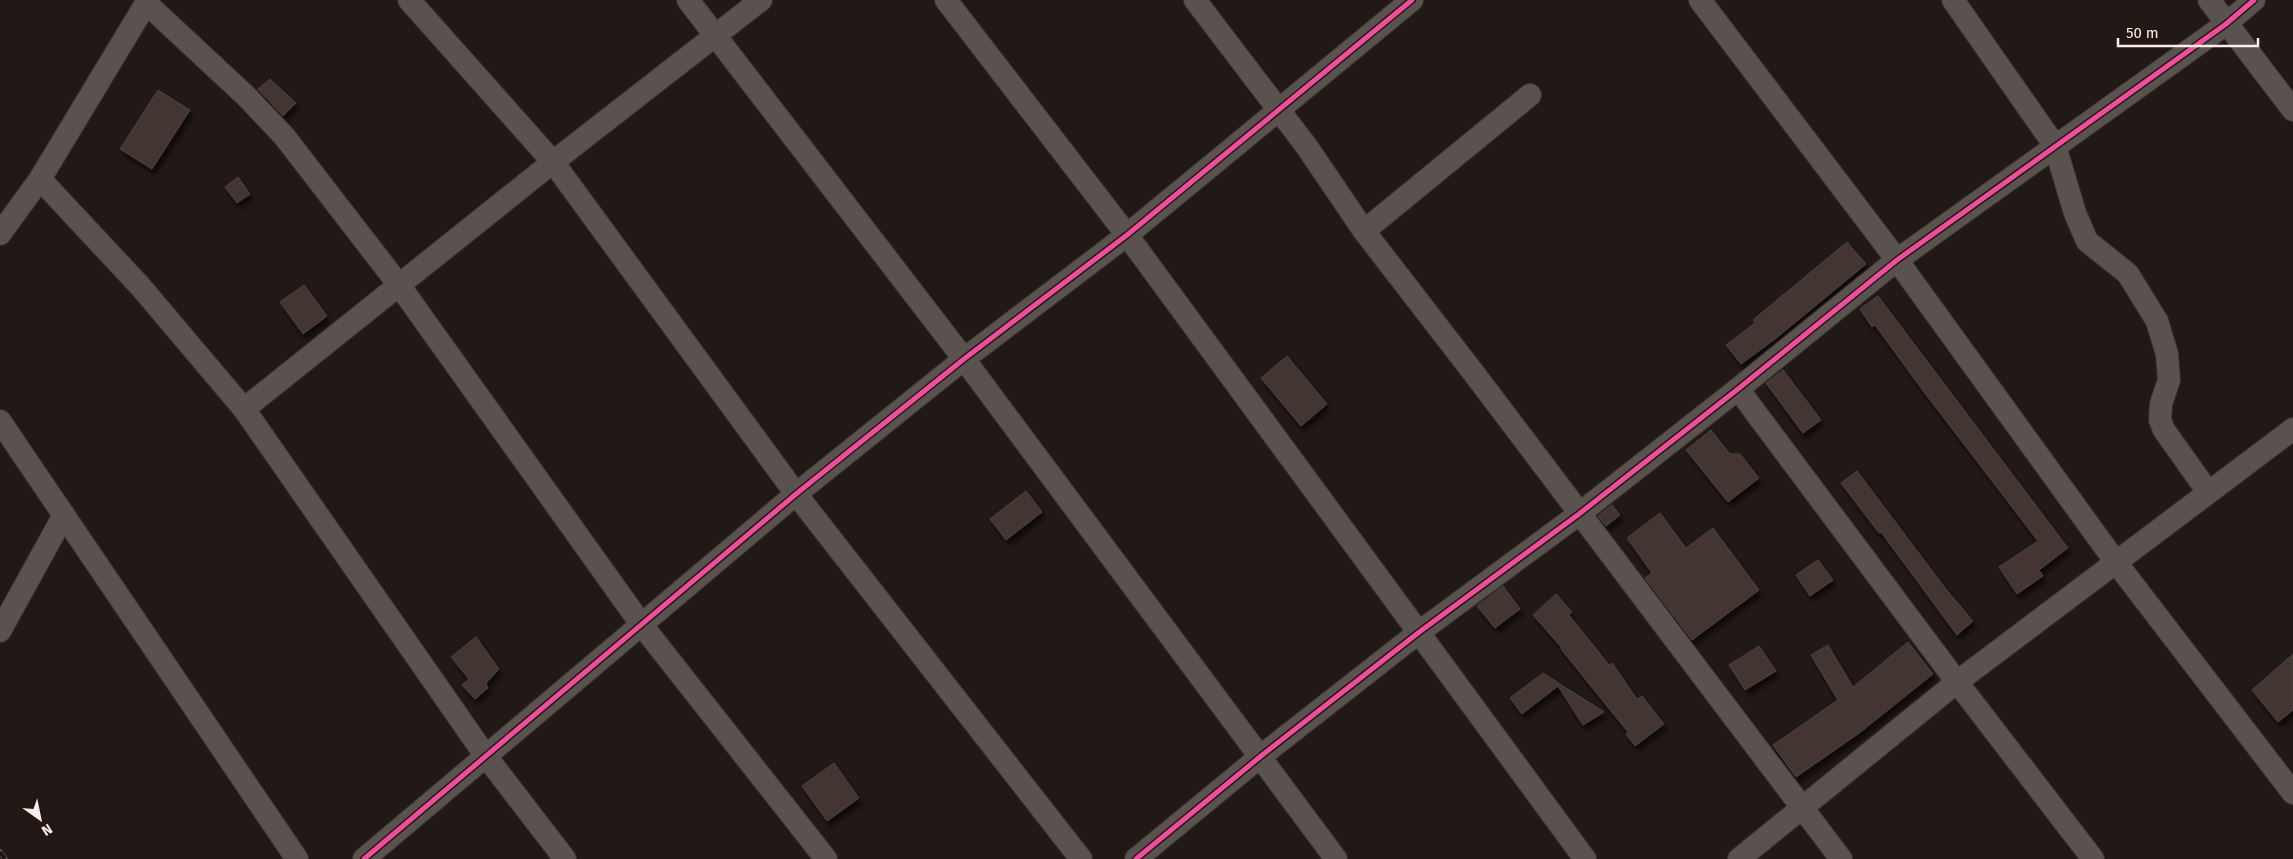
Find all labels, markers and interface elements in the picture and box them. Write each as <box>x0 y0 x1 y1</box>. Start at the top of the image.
scale bar <box>2118 15 2258 47</box>
text: 50 m <box>2126 24 2159 42</box>
north arrow <box>15 794 65 844</box>
text: N <box>38 820 55 839</box>

